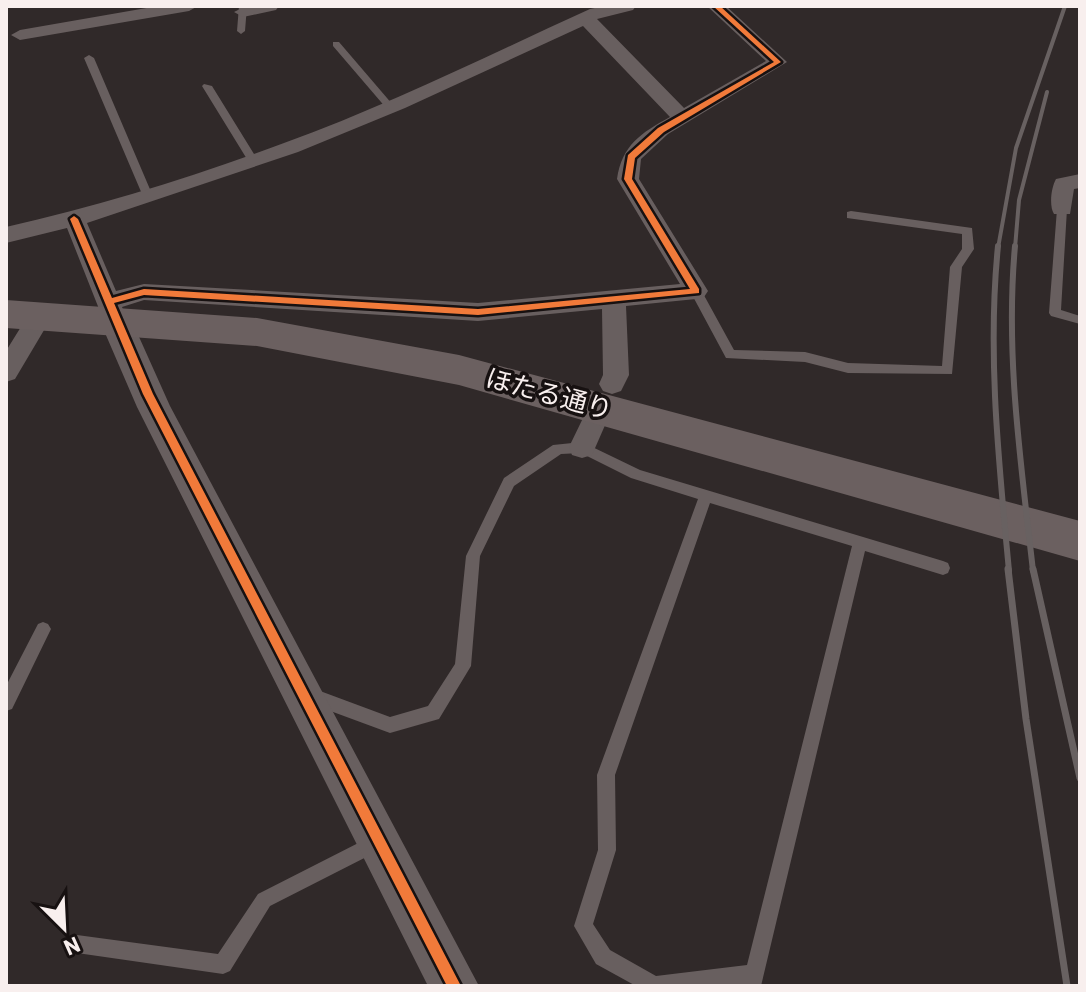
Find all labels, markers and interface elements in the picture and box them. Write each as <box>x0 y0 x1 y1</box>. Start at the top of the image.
street label: ほたる通り <box>483 361 616 424</box>
north arrow <box>24 888 104 968</box>
text: N <box>61 932 85 962</box>

